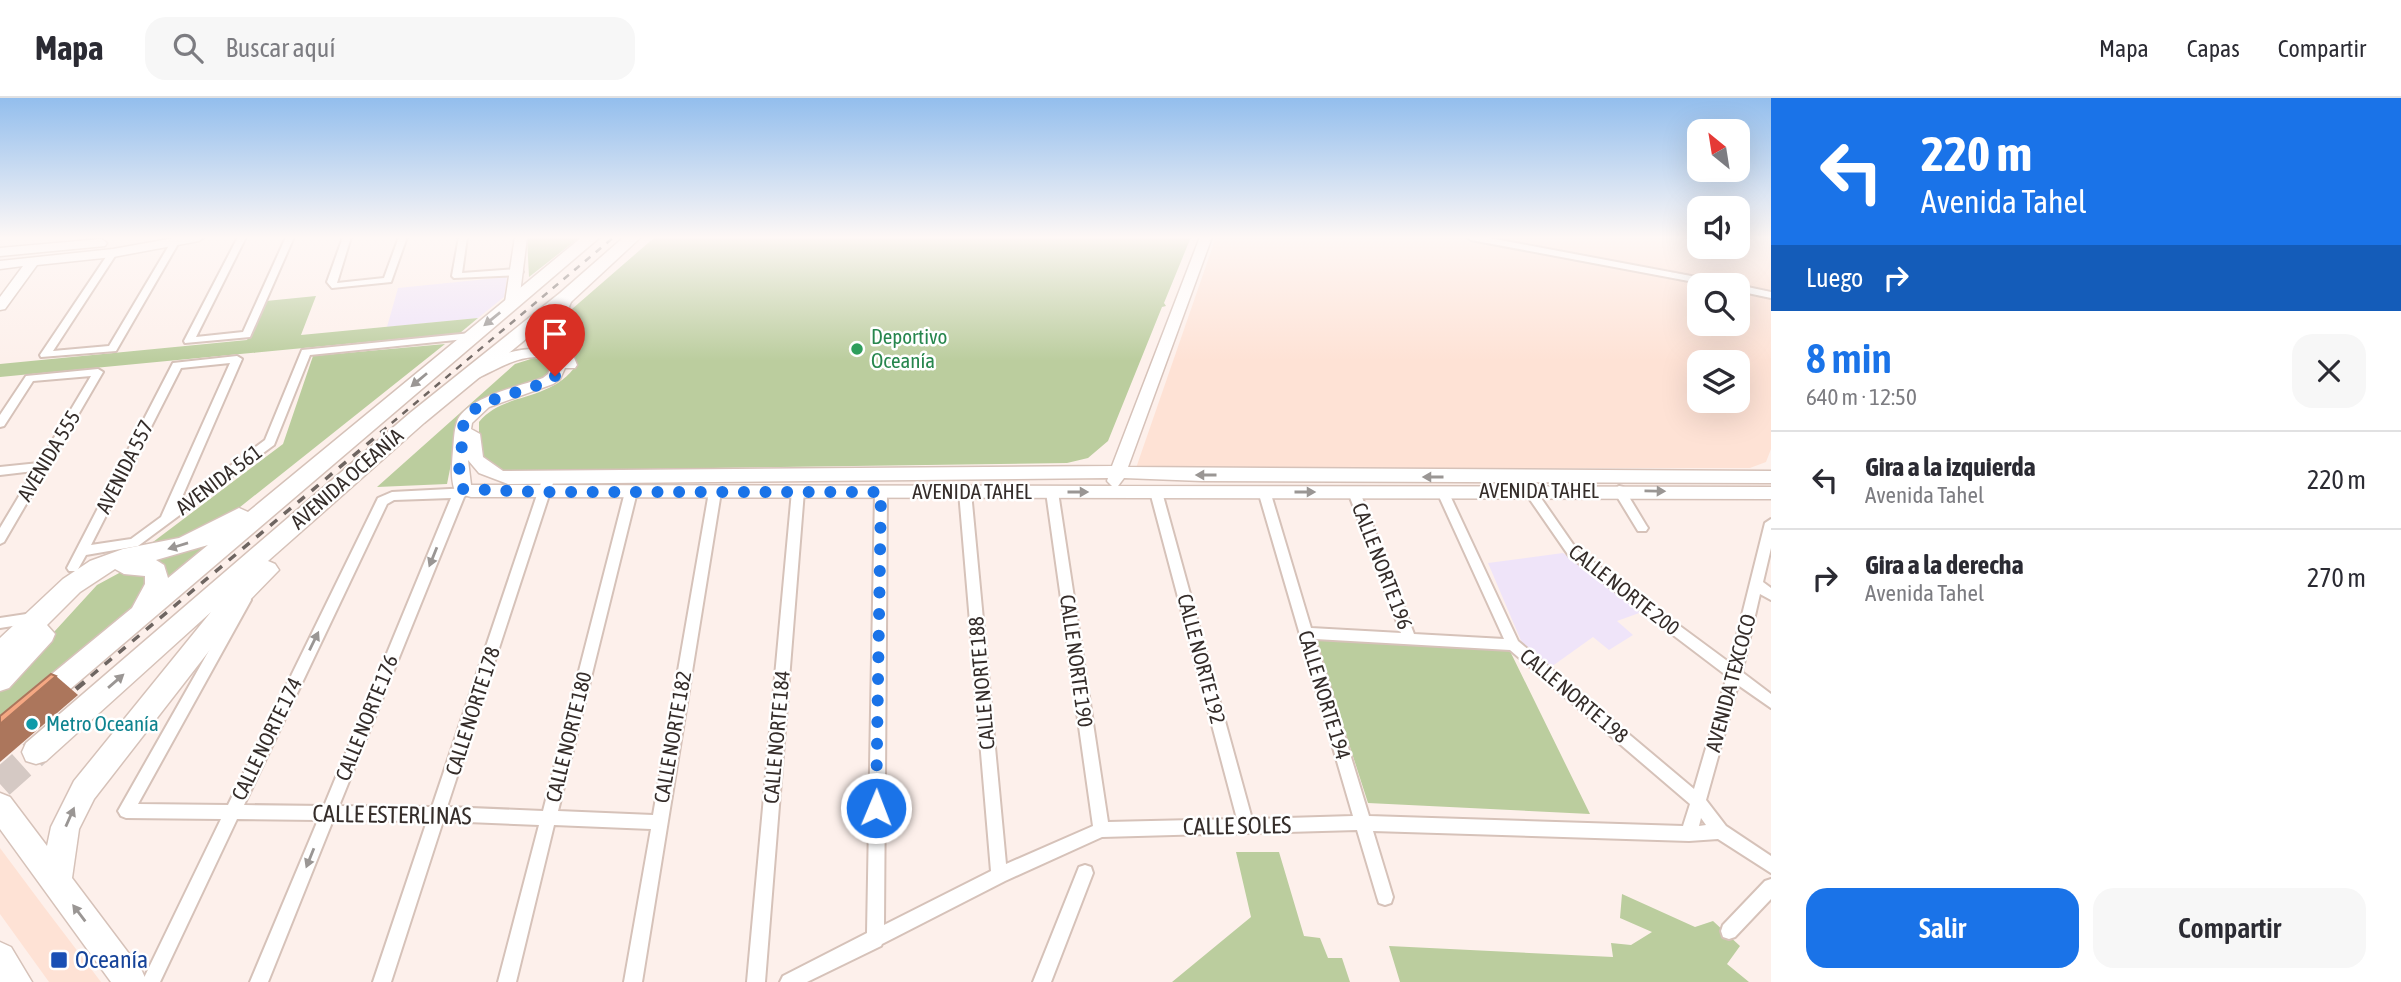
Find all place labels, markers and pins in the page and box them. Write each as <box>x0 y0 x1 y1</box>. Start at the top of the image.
pin <box>525 304 585 376</box>
place label: Deportivo Oceanía <box>871 324 947 372</box>
marker: Deportivo Oceanía <box>849 341 865 357</box>
place label: Metro Oceanía <box>46 711 159 735</box>
marker: Metro Oceanía <box>24 716 40 732</box>
place label: Oceanía <box>75 946 148 973</box>
marker: Oceanía <box>49 950 69 970</box>

